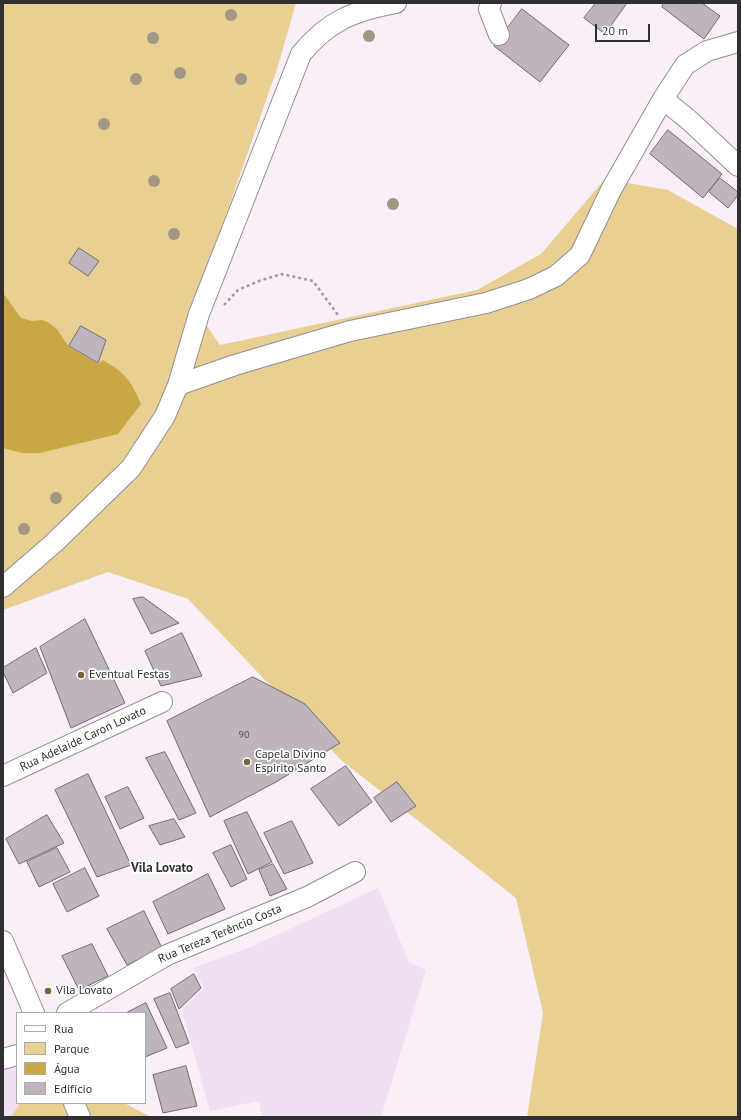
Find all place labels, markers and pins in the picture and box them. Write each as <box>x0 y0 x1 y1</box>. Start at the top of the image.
place label: Eventual Festas <box>89 668 169 682</box>
marker: Eventual Festas <box>76 670 86 680</box>
place label: Capela Divino Espirito Santo <box>255 748 326 776</box>
marker: Capela Divino Espirito Santo <box>242 757 252 767</box>
place label: Vila Lovato <box>56 984 113 998</box>
marker: Vila Lovato <box>43 986 53 996</box>

